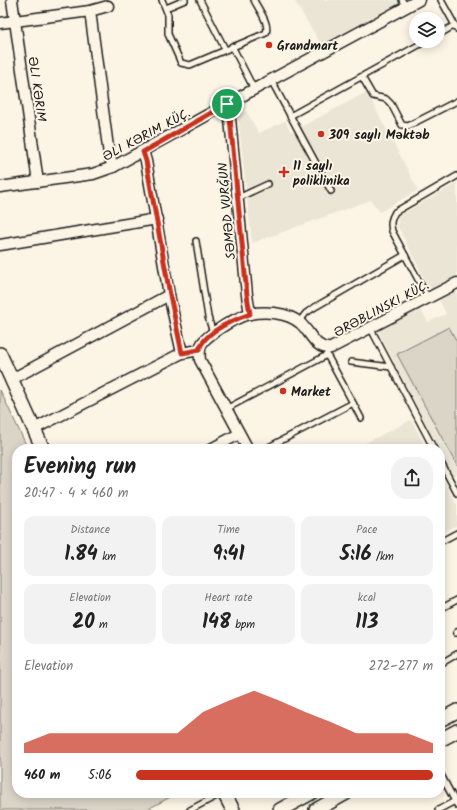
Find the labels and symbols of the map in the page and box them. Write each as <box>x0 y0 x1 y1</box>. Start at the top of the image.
place label: Grandmart <box>277 36 338 57</box>
marker: Grandmart <box>264 40 274 50</box>
street label: ƏLI KƏRIM <box>22 55 52 124</box>
pin <box>210 87 244 121</box>
street label: ƏLI KƏRIM KÜÇ. <box>99 103 194 167</box>
place label: 309 saylı Məktəb <box>328 125 430 146</box>
marker: 309 saylı Məktəb <box>316 129 326 139</box>
place label: 11 saylı poliklinika <box>292 156 350 192</box>
street label: SƏMƏD VURĞUN <box>213 161 242 260</box>
marker: 11 saylı poliklinika <box>278 166 290 178</box>
street label: ƏRƏBLINSKI KÜÇ. <box>330 275 433 343</box>
place label: Market <box>291 382 331 403</box>
marker: Market <box>278 386 288 396</box>

